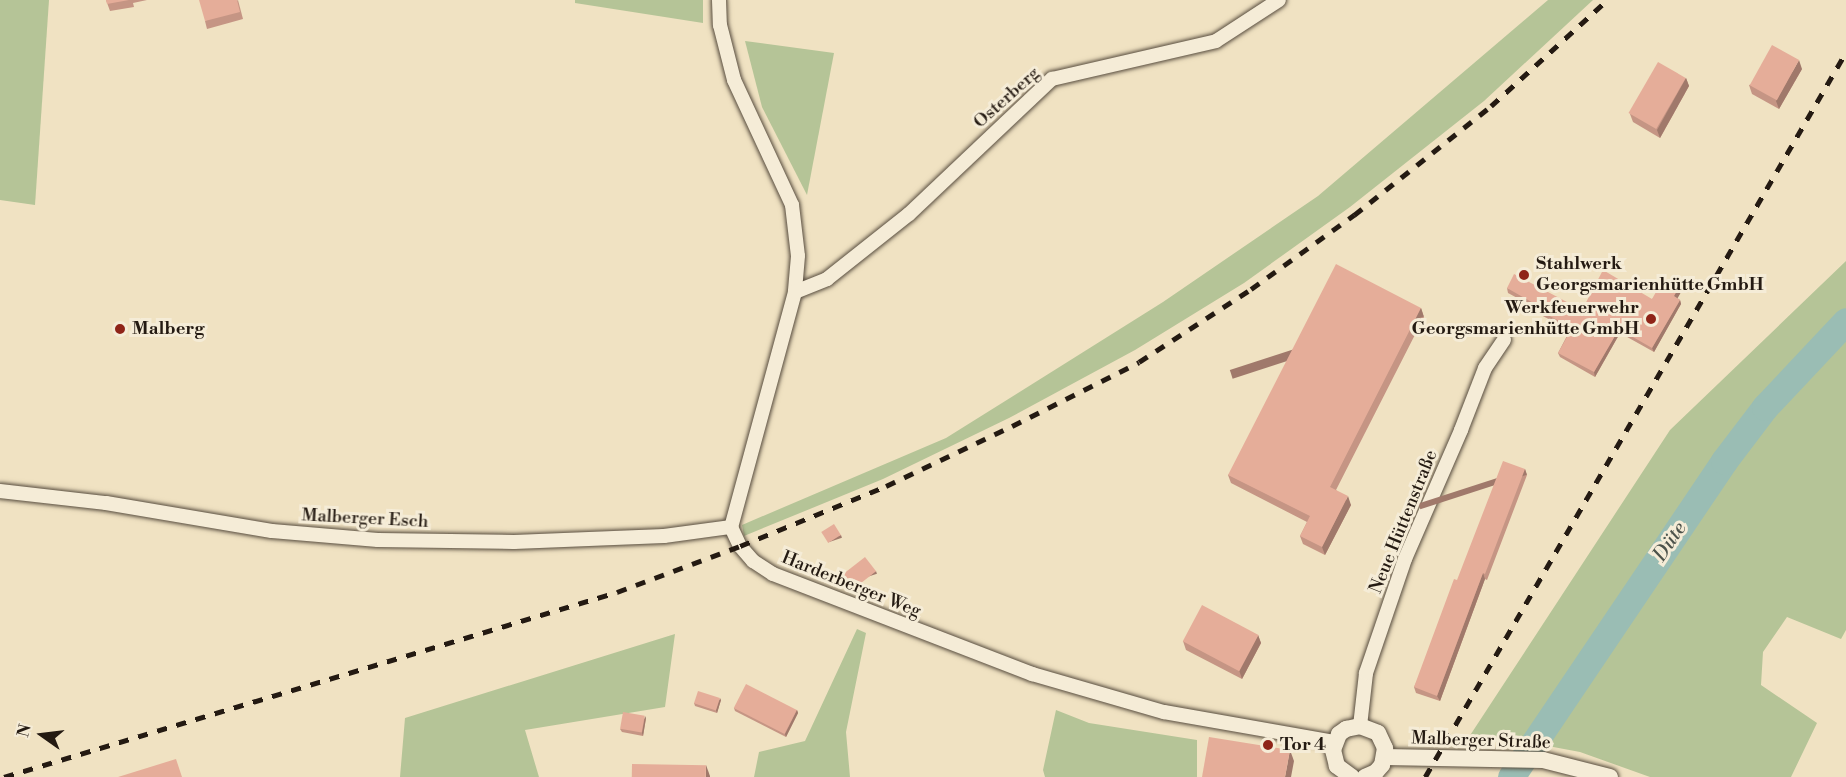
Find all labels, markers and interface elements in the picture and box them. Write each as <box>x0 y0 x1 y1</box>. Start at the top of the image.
street label: Osterberg <box>970 63 1044 133</box>
place label: Stahlwerk Georgsmarienhütte GmbH <box>1536 254 1764 296</box>
marker: Stahlwerk Georgsmarienhütte GmbH <box>1517 268 1531 282</box>
place label: Werkfeuerwehr Georgsmarienhütte GmbH <box>1411 298 1639 340</box>
marker: Werkfeuerwehr Georgsmarienhütte GmbH <box>1644 312 1658 326</box>
place label: Malberg <box>132 318 204 340</box>
marker: Malberg <box>113 322 127 336</box>
street label: Neue Hüttenstraße <box>1365 447 1443 597</box>
street label: Malberger Esch <box>301 505 429 533</box>
water label: Düte <box>1648 518 1692 566</box>
street label: Harderberger Weg <box>778 547 924 623</box>
north arrow <box>12 705 72 765</box>
text: N <box>13 722 36 739</box>
street label: Malberger Straße <box>1411 728 1551 754</box>
place label: Tor 4 <box>1280 734 1326 756</box>
marker: Tor 4 <box>1261 738 1275 752</box>

